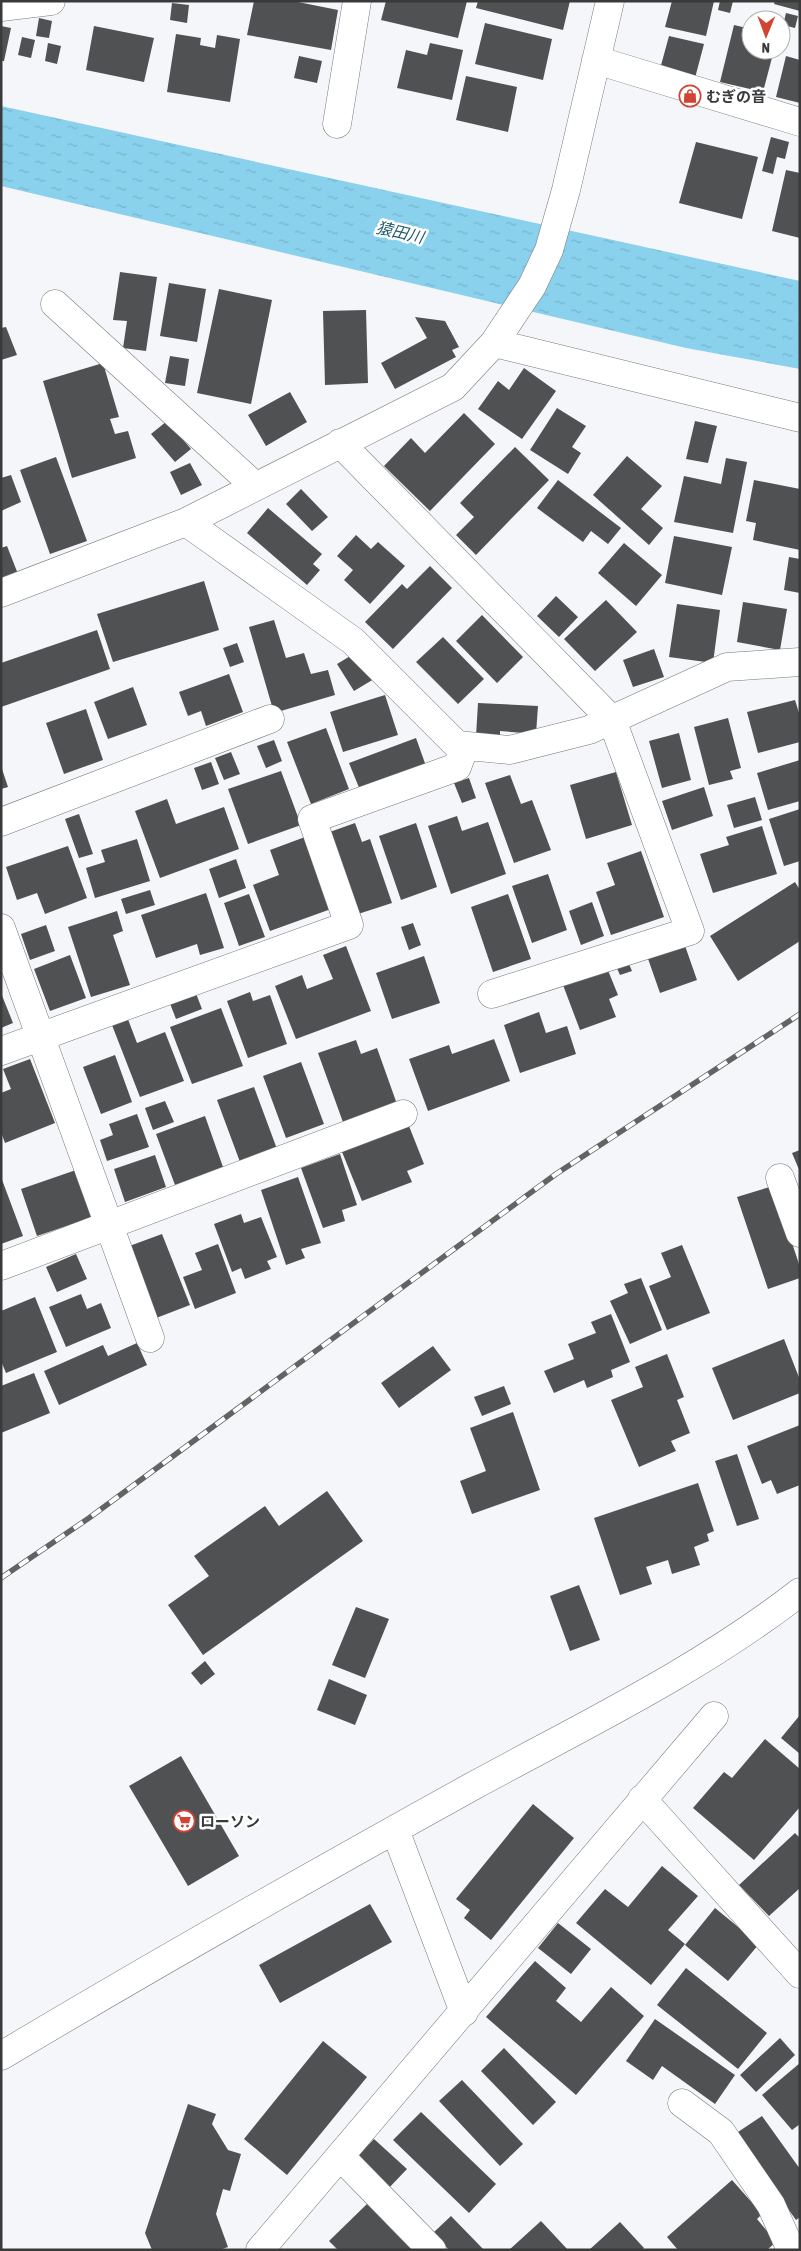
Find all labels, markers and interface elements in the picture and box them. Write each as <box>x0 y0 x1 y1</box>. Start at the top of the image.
north arrow <box>741 10 791 60</box>
text: N <box>762 40 770 56</box>
shop icon: むぎの音 <box>678 84 702 108</box>
place label: むぎの音 <box>706 88 766 105</box>
water label: 猿田川 <box>375 218 427 247</box>
supermarket icon: ローソン <box>172 1809 196 1833</box>
place label: ローソン <box>200 1813 260 1830</box>

